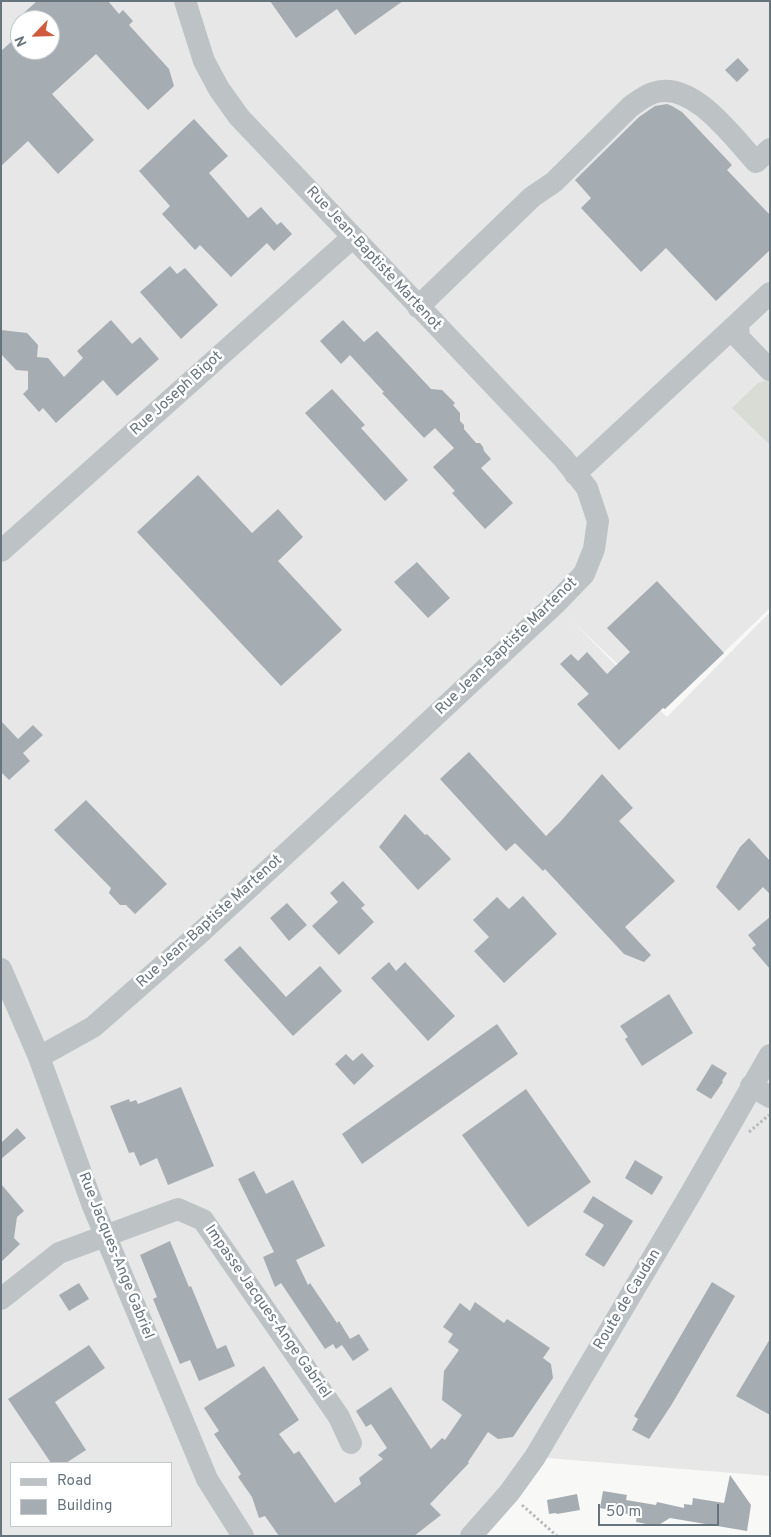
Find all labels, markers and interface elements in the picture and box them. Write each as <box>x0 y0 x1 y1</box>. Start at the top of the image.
north arrow <box>10 10 60 60</box>
text: N <box>12 33 32 49</box>
street label: Rue Jean-Baptiste Martenot <box>302 183 444 335</box>
street label: Rue Joseph Bigot <box>127 348 227 440</box>
street label: Rue Jean-Baptiste Martenot <box>432 575 582 719</box>
street label: Rue Jean-Baptiste Martenot <box>133 852 287 992</box>
street label: Rue Jacques-Ange Gabriel <box>73 1170 157 1342</box>
street label: Impasse Jacques-Ange Gabriel <box>200 1222 334 1402</box>
street label: Route de Caudan <box>591 1246 665 1354</box>
legend <box>10 1462 172 1527</box>
text: Road <box>57 1472 92 1491</box>
scale bar <box>601 1494 722 1526</box>
text: Building <box>57 1497 112 1516</box>
text: 50 m <box>606 1503 641 1522</box>

